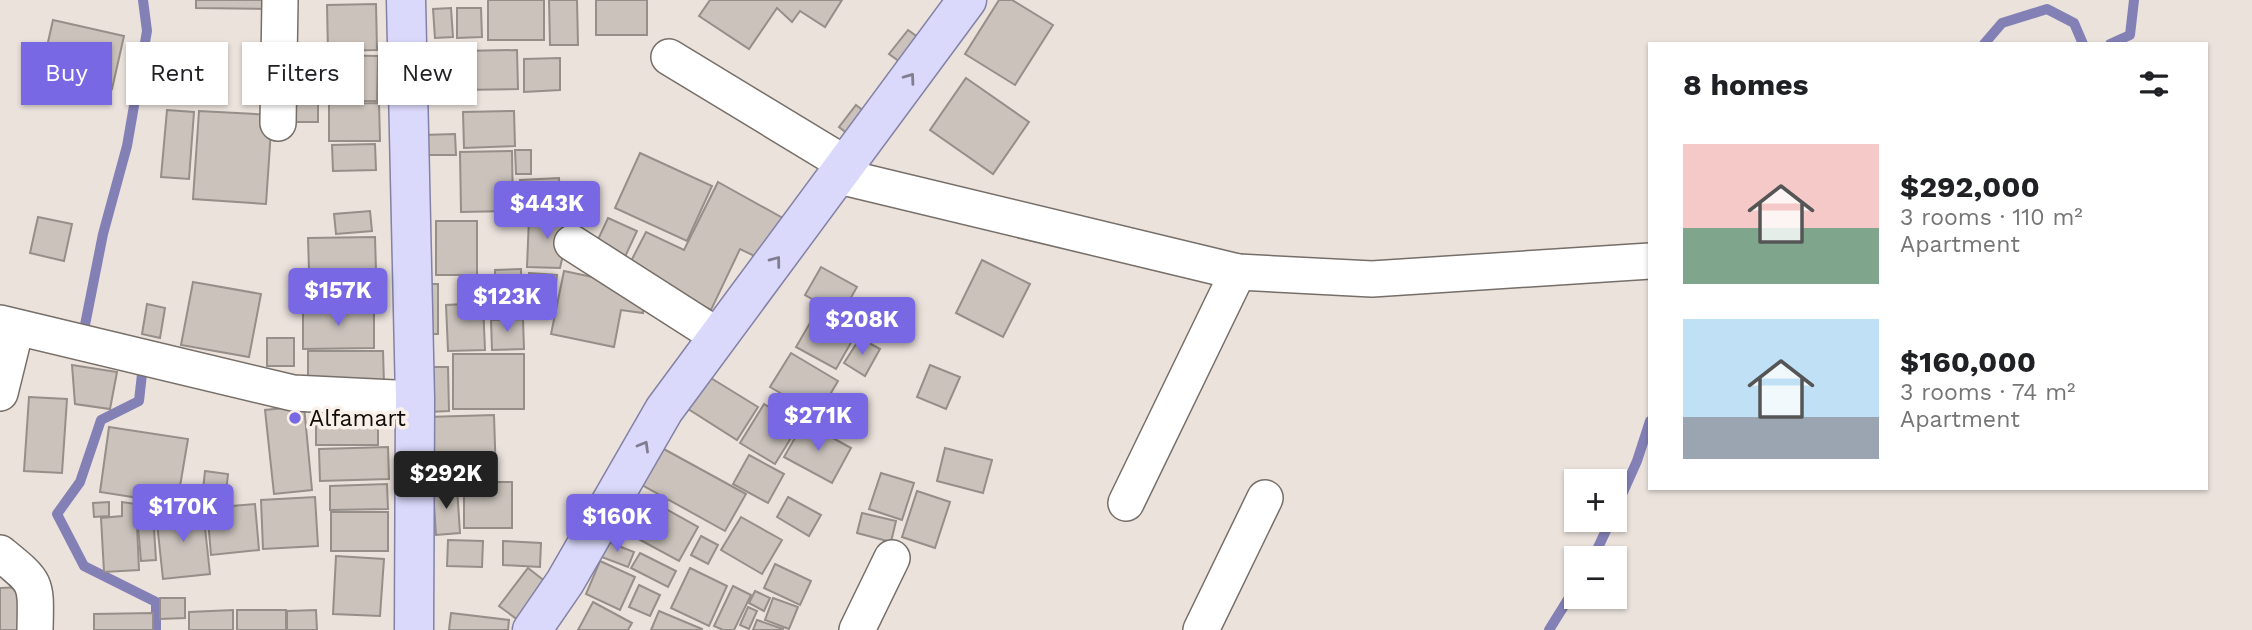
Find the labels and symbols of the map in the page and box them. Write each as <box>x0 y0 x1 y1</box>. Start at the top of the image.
one-way arrow <box>902 73 915 86</box>
pin: $443K <box>498 182 596 241</box>
one-way arrow <box>767 256 780 269</box>
pin: $157K <box>289 268 387 328</box>
pin: $123K <box>458 274 556 334</box>
pin: $208K <box>813 298 911 357</box>
pin: $271K <box>769 393 867 453</box>
place label: Alfamart <box>309 405 406 432</box>
marker: Alfamart <box>287 410 303 426</box>
one-way arrow <box>636 441 649 454</box>
pin: $292K <box>397 452 495 511</box>
pin: $170K <box>134 484 232 544</box>
pin: $160K <box>568 494 666 554</box>

